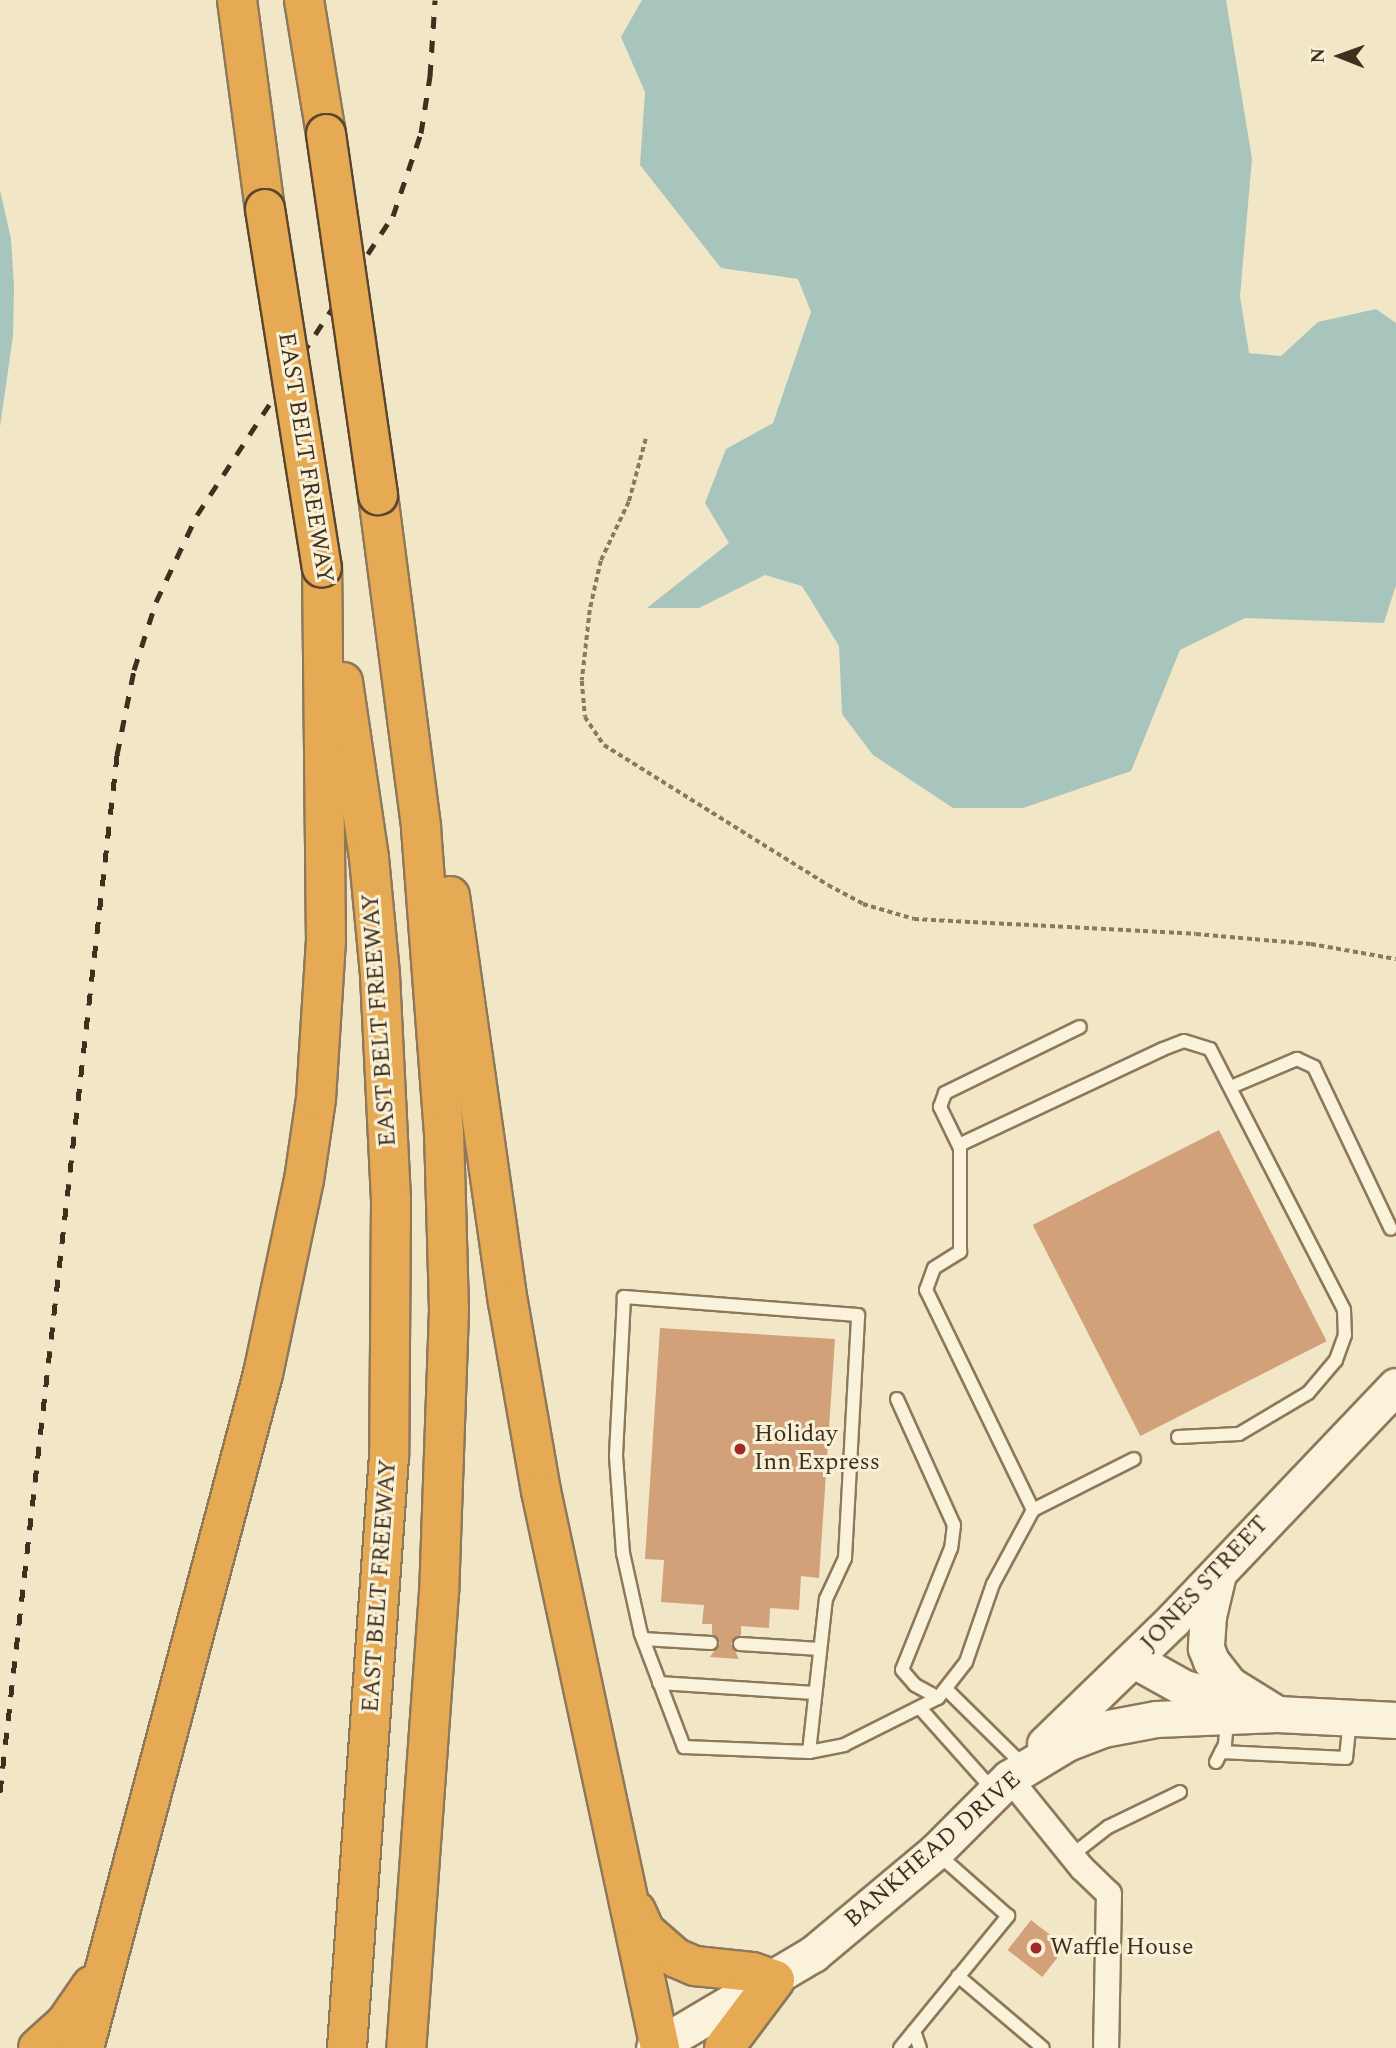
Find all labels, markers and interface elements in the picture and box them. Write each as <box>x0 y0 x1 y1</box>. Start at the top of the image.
north arrow <box>1305 21 1375 91</box>
text: N <box>1304 48 1333 64</box>
street label: EAST BELT FREEWAY <box>271 330 339 586</box>
street label: EAST BELT FREEWAY <box>357 892 403 1148</box>
place label: Holiday Inn Express <box>754 1421 880 1477</box>
marker: Holiday Inn Express <box>732 1441 748 1457</box>
street label: EAST BELT FREEWAY <box>357 1458 403 1714</box>
street label: JONES STREET <box>1135 1510 1275 1658</box>
street label: BANKHEAD DRIVE <box>839 1766 1027 1934</box>
place label: Waffle House <box>1050 1934 1193 1962</box>
marker: Waffle House <box>1028 1940 1044 1956</box>

